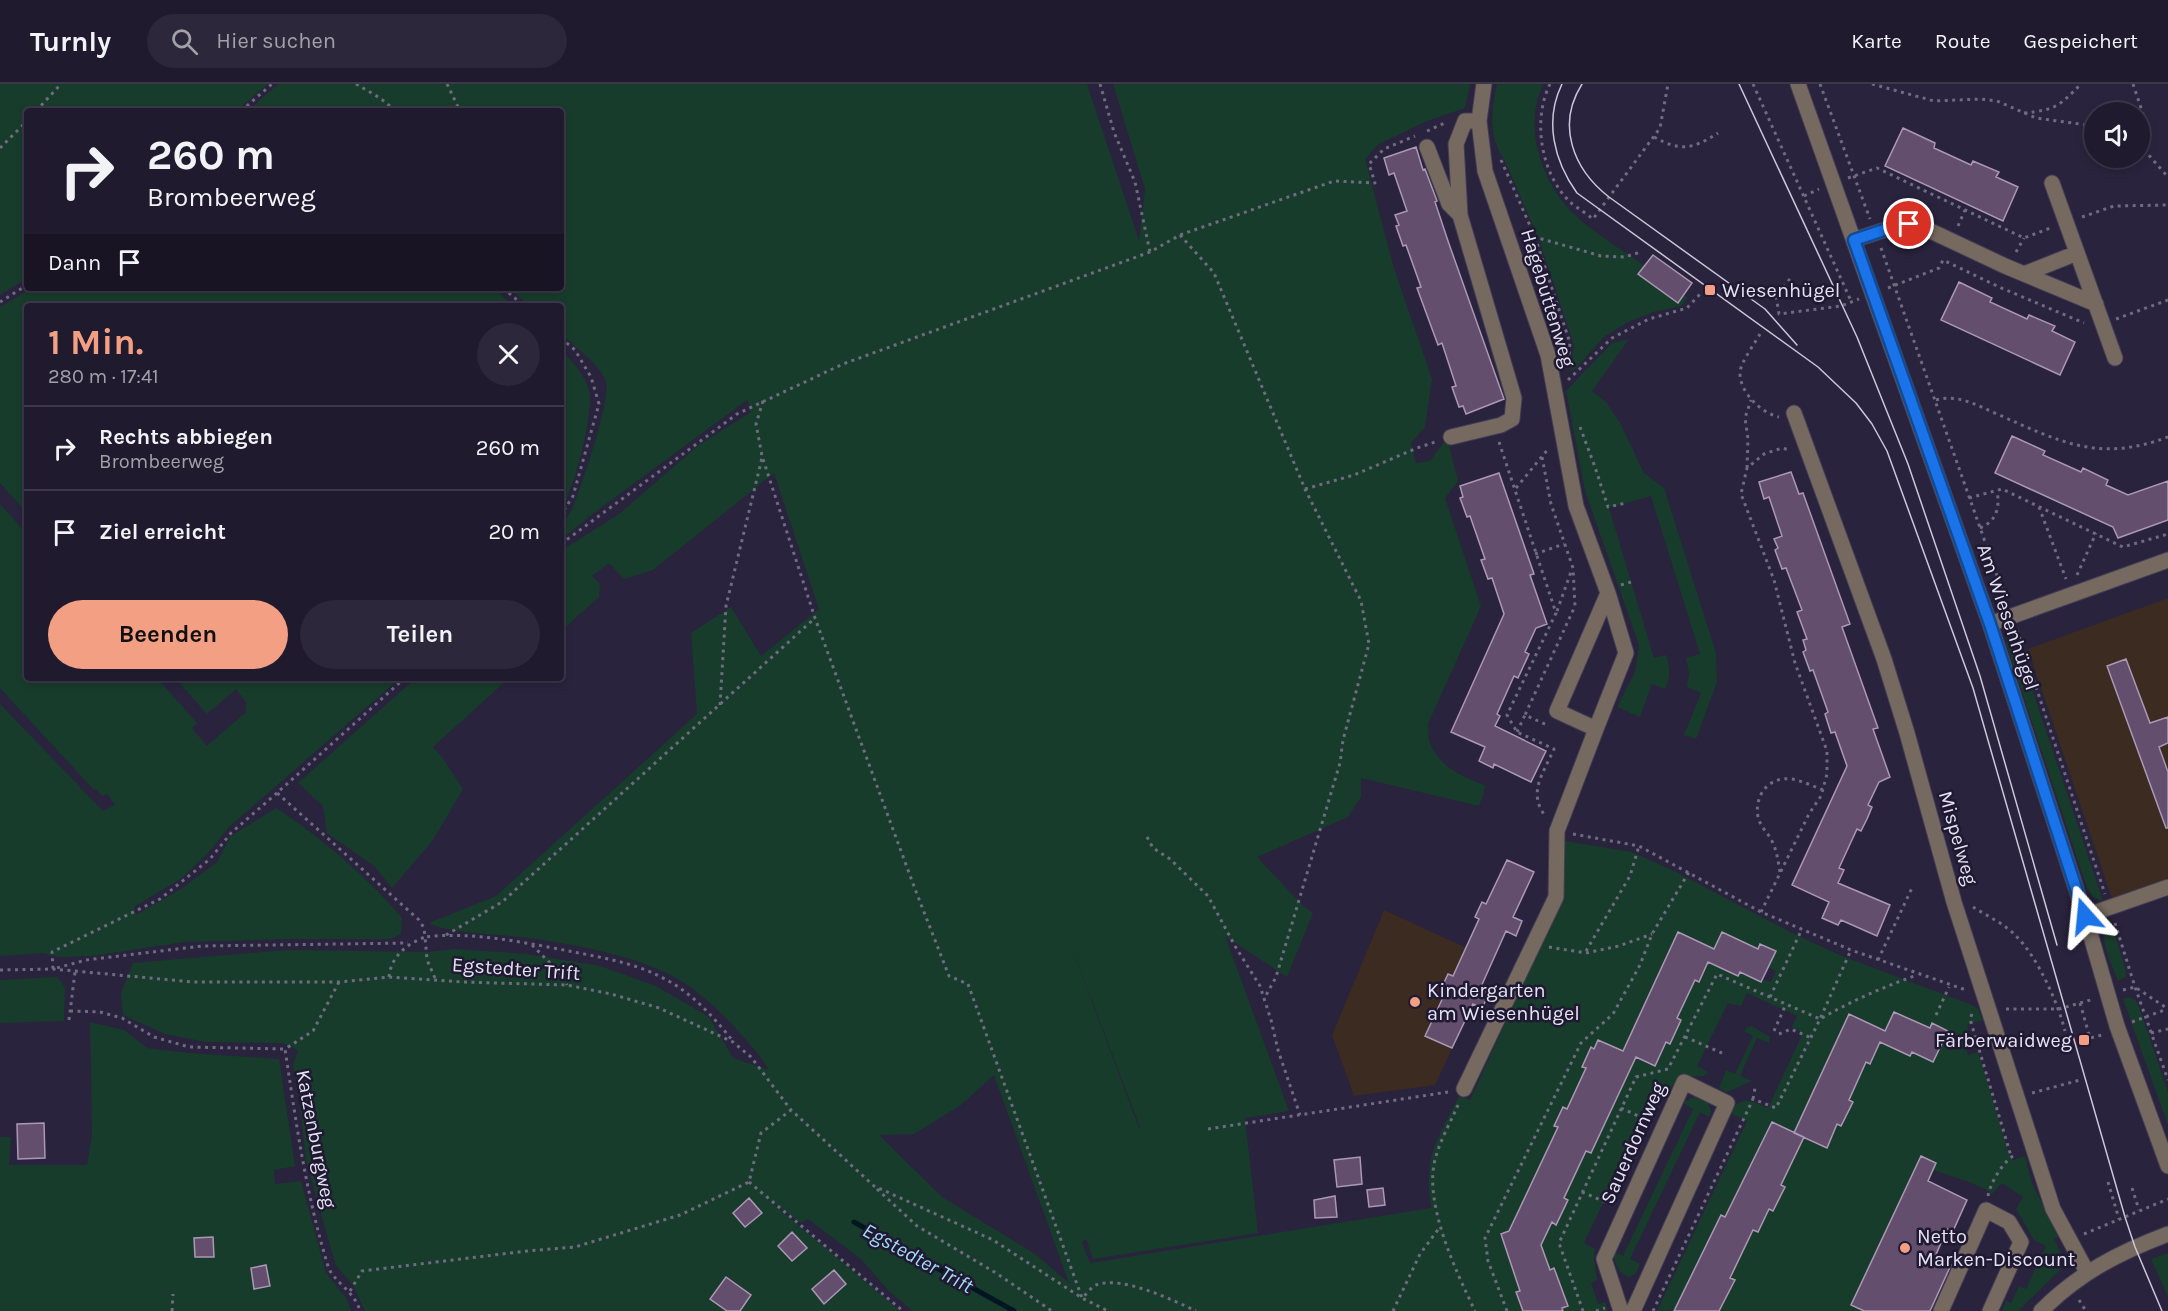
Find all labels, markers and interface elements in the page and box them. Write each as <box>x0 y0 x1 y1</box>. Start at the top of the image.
search box <box>147 14 567 68</box>
text: Turnly <box>30 25 111 58</box>
icon: search <box>168 25 201 58</box>
text: Hier suchen <box>216 28 336 54</box>
text: Karte <box>1851 29 1902 53</box>
text: Route <box>1935 29 1991 53</box>
text: Gespeichert <box>2024 29 2138 53</box>
map controls <box>2084 102 2150 168</box>
button: sound <box>2084 102 2150 168</box>
text: 260 m <box>147 130 275 180</box>
icon: right <box>48 132 126 210</box>
text: Brombeerweg <box>147 181 316 213</box>
pin <box>1883 198 1934 249</box>
icon: arrive <box>1892 207 1925 240</box>
street label: Hagebuttenweg <box>1516 226 1580 370</box>
icon: arrive <box>113 246 146 279</box>
text: Dann <box>48 250 101 276</box>
place label: Wiesenhügel <box>1722 279 1840 302</box>
marker: Wiesenhügel <box>1703 283 1717 297</box>
text: 1 Min. <box>48 321 143 363</box>
button: close <box>477 323 540 386</box>
text: 280 m · 17:41 <box>48 365 159 388</box>
text: Rechts abbiegen <box>99 424 273 450</box>
icon: right <box>48 432 81 465</box>
text: 260 m <box>476 435 540 461</box>
text: Brombeerweg <box>99 450 224 473</box>
icon: arrive <box>48 516 81 549</box>
text: Ziel erreicht <box>99 519 226 545</box>
text: 20 m <box>488 519 540 545</box>
street label: Am Wiesenhügel <box>1972 541 2044 693</box>
button: Beenden <box>48 600 288 669</box>
button: Teilen <box>300 600 540 669</box>
street label: Mispelweg <box>1934 788 1982 888</box>
position arrow <box>2053 884 2117 948</box>
street label: Egstedter Trift <box>451 953 581 985</box>
place label: Kindergarten am Wiesenhügel <box>1427 979 1580 1025</box>
marker: Kindergarten am Wiesenhügel <box>1408 995 1422 1009</box>
place label: Färberwaidweg <box>1935 1029 2072 1052</box>
marker: Färberwaidweg <box>2077 1033 2091 1047</box>
street label: Katzenburgweg <box>291 1068 341 1210</box>
street label: Sauerdornweg <box>1596 1079 1670 1207</box>
water label: Egstedter Trift <box>859 1218 978 1299</box>
place label: Netto Marken-Discount <box>1917 1225 2076 1271</box>
marker: Netto Marken-Discount <box>1898 1241 1912 1255</box>

